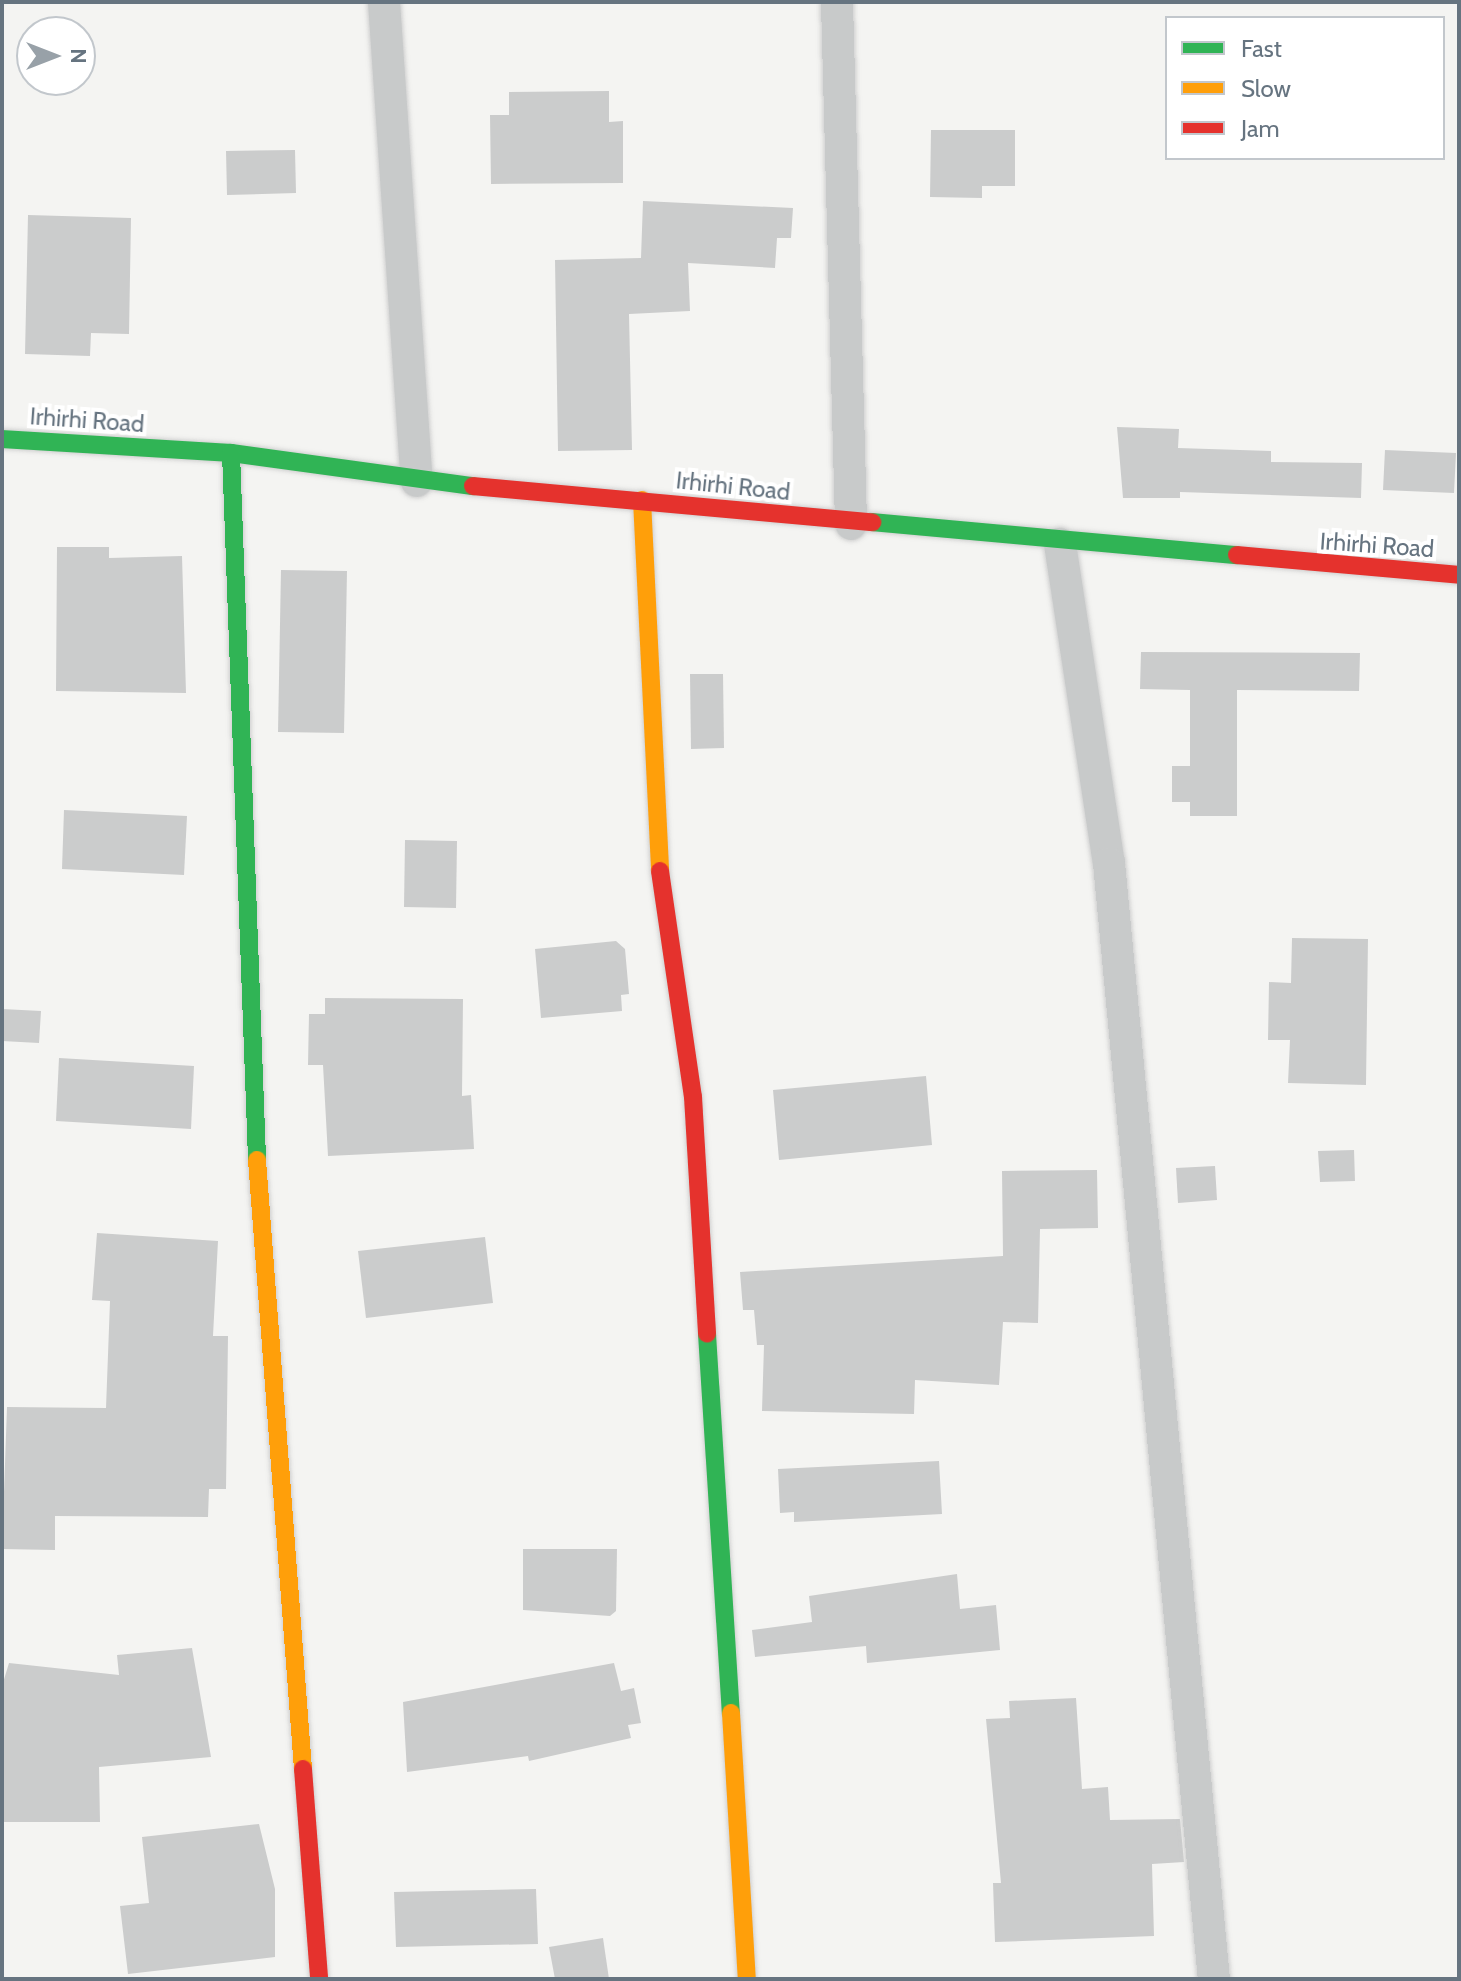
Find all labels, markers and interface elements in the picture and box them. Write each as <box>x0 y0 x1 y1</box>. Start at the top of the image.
north arrow <box>16 16 96 96</box>
legend <box>1165 16 1445 160</box>
text: Fast <box>1241 34 1282 63</box>
text: N <box>65 48 92 64</box>
text: Slow <box>1241 74 1291 103</box>
text: Jam <box>1241 114 1279 143</box>
street label: Irhirhi Road <box>29 402 145 438</box>
street label: Irhirhi Road <box>674 466 792 506</box>
street label: Irhirhi Road <box>1319 527 1435 563</box>

